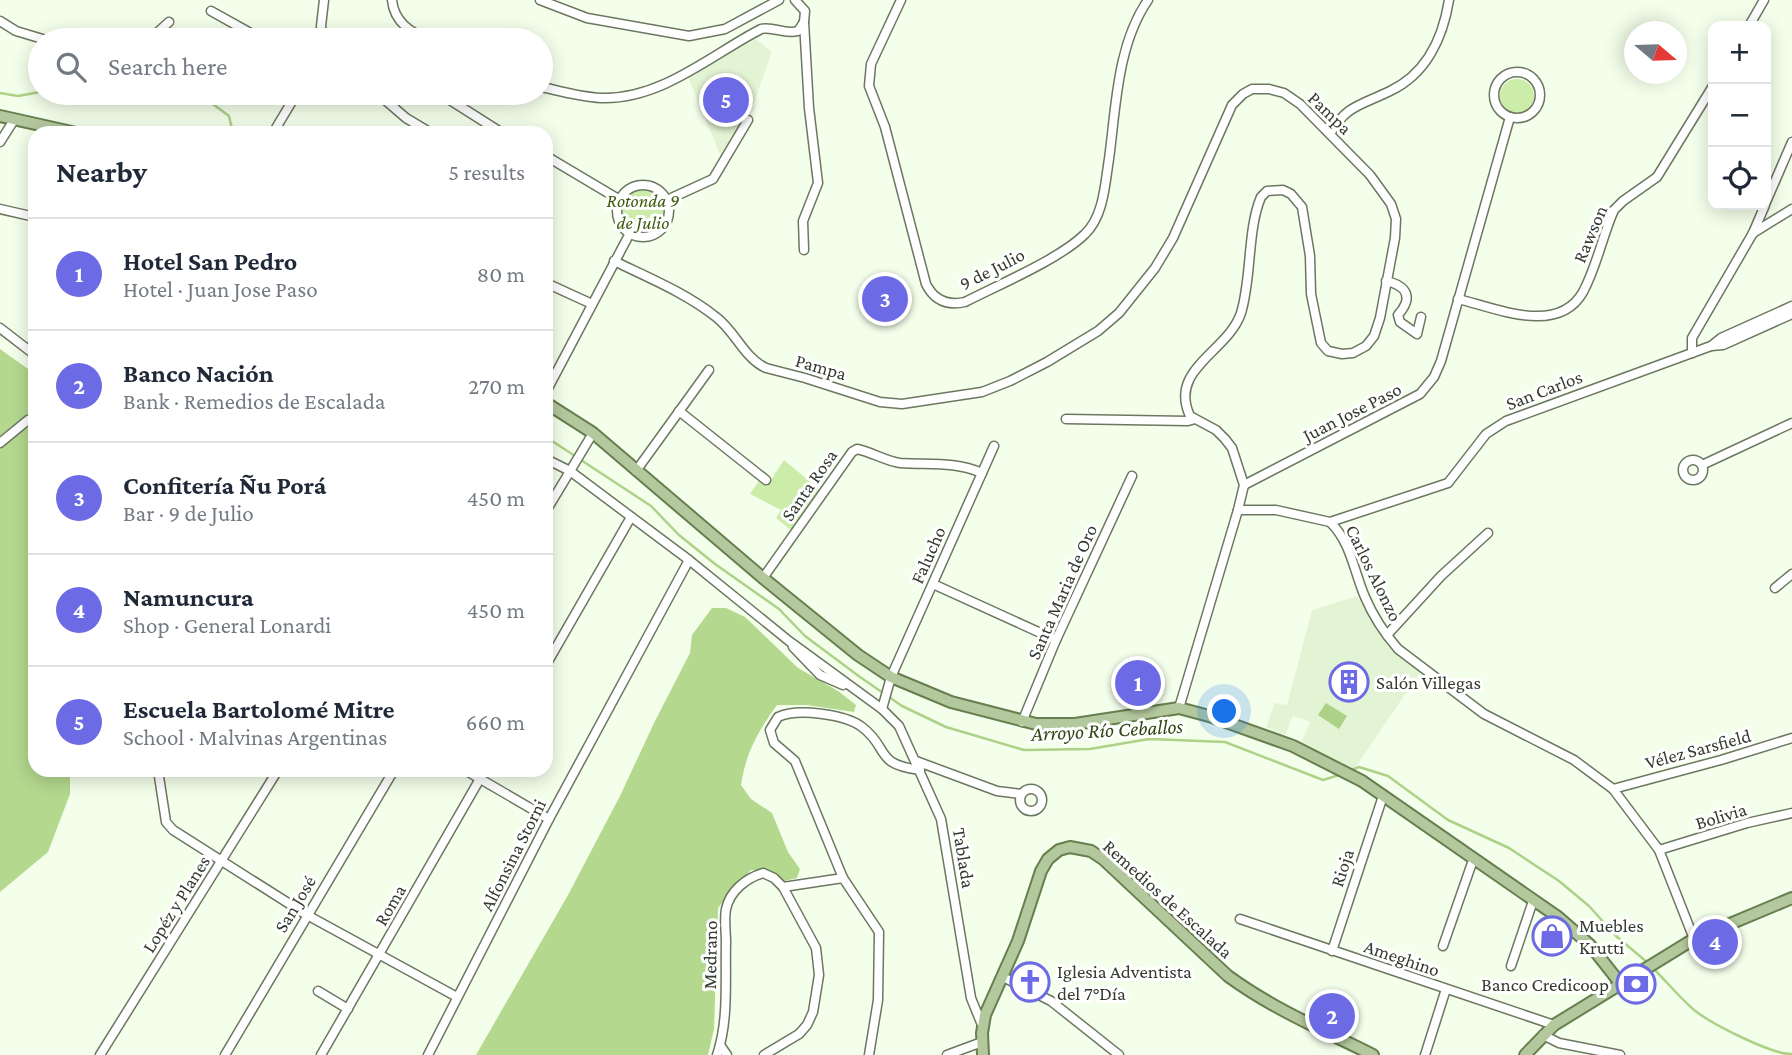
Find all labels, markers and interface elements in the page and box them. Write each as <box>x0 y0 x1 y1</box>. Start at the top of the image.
north arrow <box>1624 21 1687 84</box>
map controls <box>1708 21 1771 210</box>
button: + <box>1708 21 1771 84</box>
search box <box>28 28 553 105</box>
icon: search <box>52 48 90 86</box>
text: Search here <box>108 52 227 81</box>
pin: 5 <box>703 74 749 126</box>
button: − <box>1708 84 1771 147</box>
street label: Pampa <box>1304 87 1356 139</box>
button: locate <box>1708 147 1771 210</box>
text: Nearby <box>56 155 147 188</box>
text: 5 results <box>448 159 525 185</box>
park label: Rotonda 9 de Julio <box>607 190 680 233</box>
street label: Rawson <box>1569 202 1611 266</box>
street label: 9 de Julio <box>956 244 1028 294</box>
text: Hotel San Pedro <box>123 247 297 276</box>
text: 1 <box>75 261 83 287</box>
text: 80 m <box>477 261 525 287</box>
pin: 3 <box>862 273 908 325</box>
text: Hotel · Juan Jose Paso <box>123 276 318 302</box>
street label: Pampa <box>793 350 849 384</box>
text: Banco Nación <box>123 359 274 388</box>
street label: San Carlos <box>1503 366 1585 414</box>
text: 2 <box>73 373 85 399</box>
text: 270 m <box>468 373 525 399</box>
street label: Juan Jose Paso <box>1297 378 1405 447</box>
text: Bank · Remedios de Escalada <box>123 388 385 414</box>
street label: Santa Rosa <box>777 445 841 525</box>
text: Confitería Ñu Porá <box>123 471 326 500</box>
text: 3 <box>73 485 85 511</box>
text: 450 m <box>467 485 525 511</box>
text: Bar · 9 de Julio <box>123 500 254 526</box>
street label: Santa Maria de Oro <box>1023 521 1101 663</box>
street label: Carlos Alonzo <box>1342 521 1406 625</box>
street label: Falucho <box>906 523 950 587</box>
text: Namuncura <box>123 583 254 612</box>
text: 4 <box>73 597 85 623</box>
text: 450 m <box>467 597 525 623</box>
text: Shop · General Lonardi <box>123 612 331 638</box>
pin: 1 <box>1115 657 1161 709</box>
building icon: Salón Villegas <box>1328 661 1370 703</box>
place label: Salón Villegas <box>1376 672 1481 693</box>
your location <box>1207 694 1241 728</box>
text: Escuela Bartolomé Mitre <box>123 695 395 724</box>
text: 5 <box>73 709 85 735</box>
text: 660 m <box>466 709 525 735</box>
water label: Arroyo Río Ceballos <box>1029 714 1184 746</box>
text: School · Malvinas Argentinas <box>123 724 387 750</box>
street label: Vélez Sarsfield <box>1643 725 1753 773</box>
street label: Alfonsina Storni <box>476 796 550 914</box>
street label: Bolivia <box>1693 798 1749 834</box>
street label: Tablada <box>949 826 979 890</box>
street label: Remedios de Escalada <box>1099 835 1237 963</box>
street label: Rioja <box>1326 846 1359 890</box>
street label: Lopéz y Planes <box>138 852 214 956</box>
street label: San José <box>270 872 320 936</box>
street label: Roma <box>370 881 410 929</box>
shop icon: Muebles Krutti <box>1531 915 1573 957</box>
place label: Muebles Krutti <box>1579 915 1644 958</box>
pin: 4 <box>1692 916 1738 968</box>
street label: Medrano <box>699 920 721 990</box>
street label: Ameghino <box>1362 935 1442 981</box>
church icon: Iglesia Adventista del 7°Día <box>1009 961 1051 1003</box>
place label: Iglesia Adventista del 7°Día <box>1057 961 1192 1004</box>
bank icon: Banco Credicoop <box>1615 963 1657 1005</box>
place label: Banco Credicoop <box>1481 974 1609 995</box>
pin: 2 <box>1309 990 1355 1042</box>

